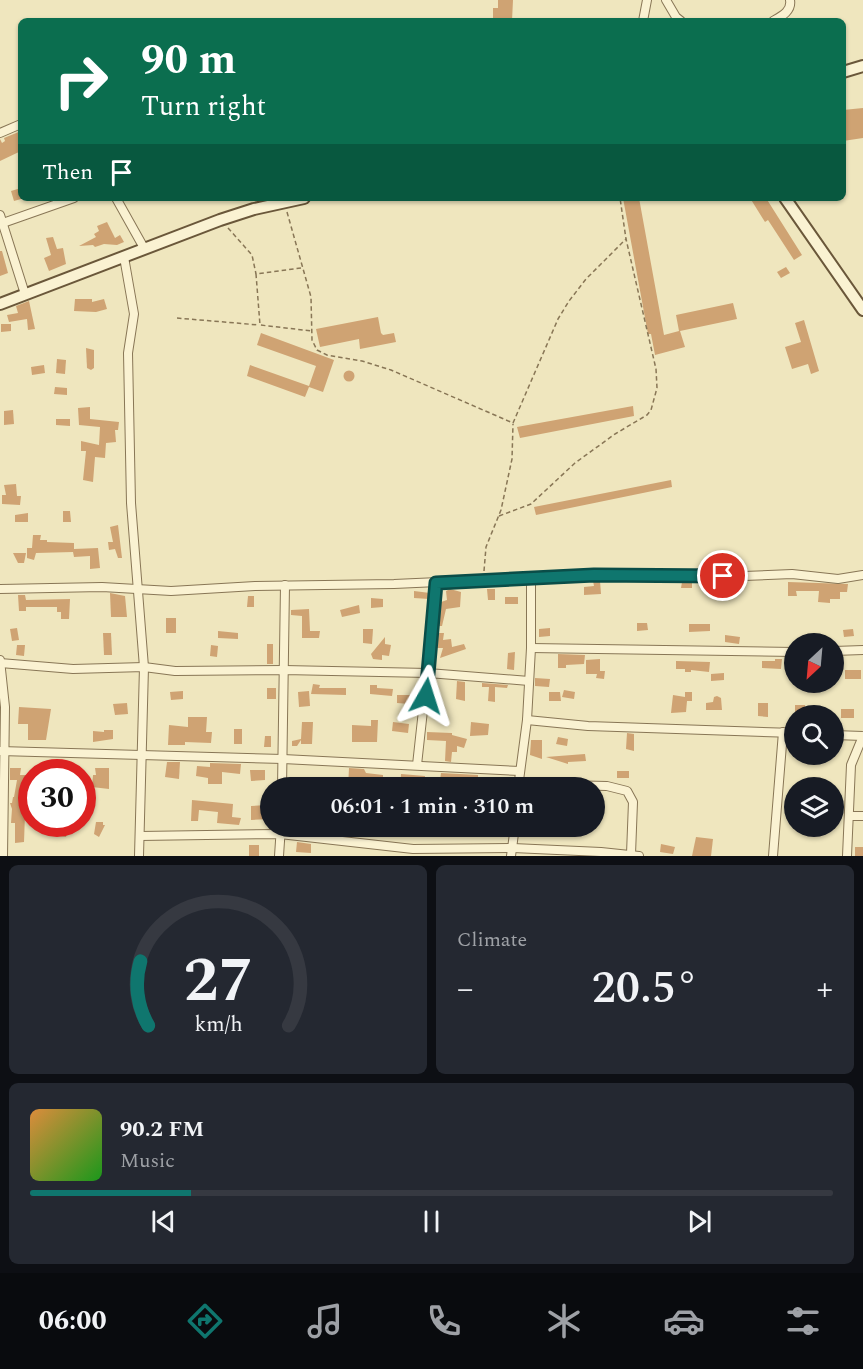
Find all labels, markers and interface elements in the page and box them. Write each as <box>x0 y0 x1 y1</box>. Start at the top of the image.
text: 90 m <box>141 29 236 92</box>
icon: right <box>42 42 120 120</box>
text: Turn right <box>141 86 266 128</box>
text: Then <box>42 156 93 189</box>
icon: arrive <box>105 156 138 189</box>
pin <box>697 550 748 601</box>
icon: arrive <box>706 559 739 592</box>
north arrow <box>784 633 844 693</box>
map controls <box>784 633 844 837</box>
position arrow <box>394 664 458 728</box>
button: search <box>784 705 844 765</box>
speed limit sign: 30 <box>18 759 96 837</box>
button: layers <box>784 777 844 837</box>
text: 06:01 · 1 min · 310 m <box>331 790 534 823</box>
text: Climate <box>457 925 527 955</box>
text: 27 <box>183 934 253 1029</box>
text: 20.5° <box>592 954 698 1023</box>
text: − <box>457 964 474 1014</box>
text: + <box>816 964 833 1014</box>
text: km/h <box>194 1009 242 1042</box>
text: 90.2 FM <box>120 1113 204 1146</box>
text: Music <box>120 1146 175 1176</box>
icon: previous <box>147 1205 180 1238</box>
icon: pause <box>415 1205 448 1238</box>
icon: next <box>683 1205 716 1238</box>
text: 06:00 <box>39 1300 107 1342</box>
icon: directions <box>184 1300 226 1342</box>
icon: music <box>304 1300 346 1342</box>
icon: phone <box>423 1300 465 1342</box>
icon: climate <box>543 1300 585 1342</box>
icon: car <box>663 1300 705 1342</box>
icon: filters <box>782 1300 824 1342</box>

